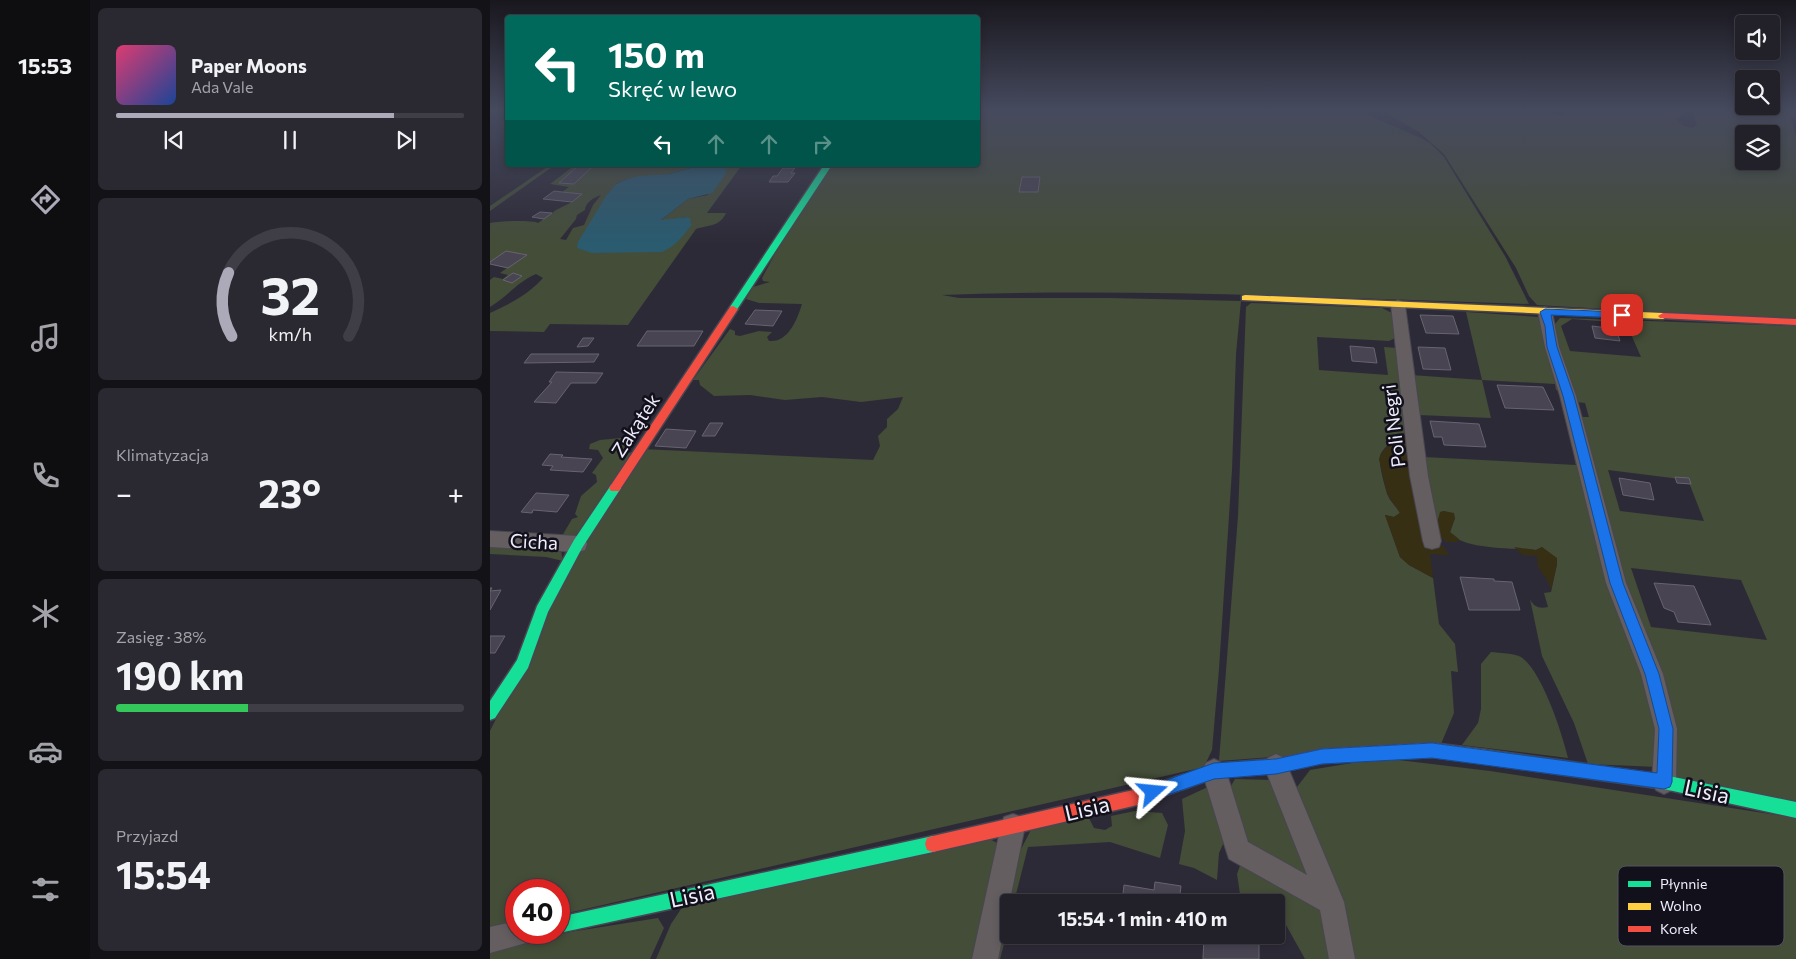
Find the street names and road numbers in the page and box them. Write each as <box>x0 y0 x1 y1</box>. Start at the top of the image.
street label: Poli Negri <box>1377 383 1409 469</box>
street label: Zakątek <box>606 389 664 461</box>
street label: Cicha <box>509 528 559 554</box>
street label: Lisia <box>1682 773 1732 809</box>
street label: Lisia <box>1062 790 1112 826</box>
street label: Lisia <box>667 877 717 913</box>

